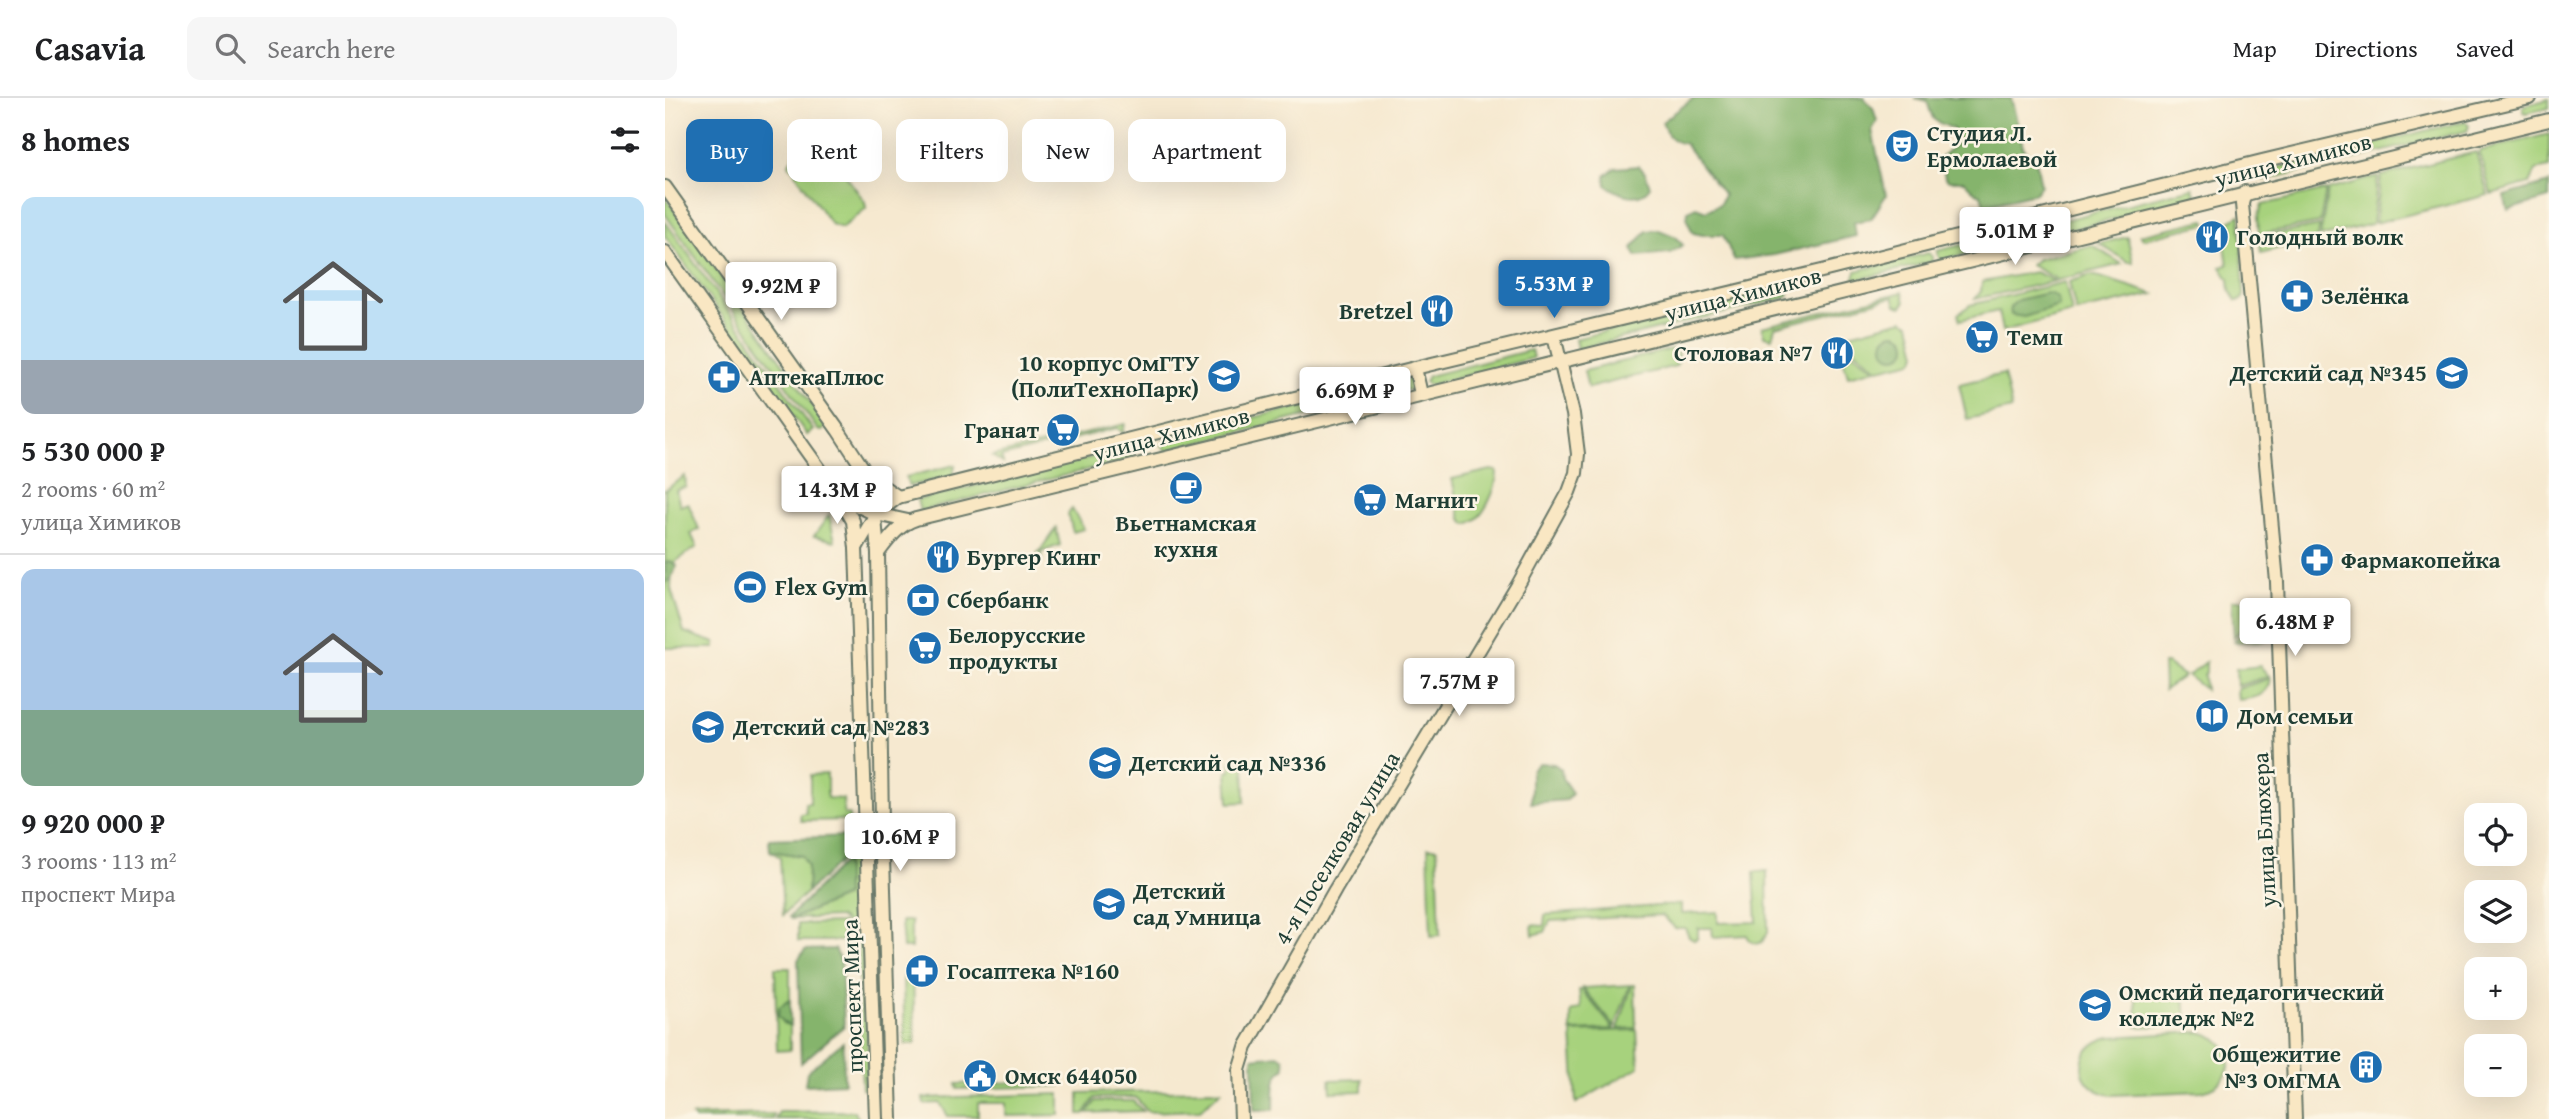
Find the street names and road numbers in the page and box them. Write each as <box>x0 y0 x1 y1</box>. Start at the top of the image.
street label: улица Химиков <box>2210 124 2375 195</box>
street label: улица Химиков <box>1660 258 1825 329</box>
street label: улица Химиков <box>1088 398 1253 469</box>
street label: 4-я Поселковая улица <box>1266 745 1408 951</box>
street label: улица Блюхера <box>2243 752 2284 909</box>
street label: проспект Мира <box>832 918 871 1074</box>

